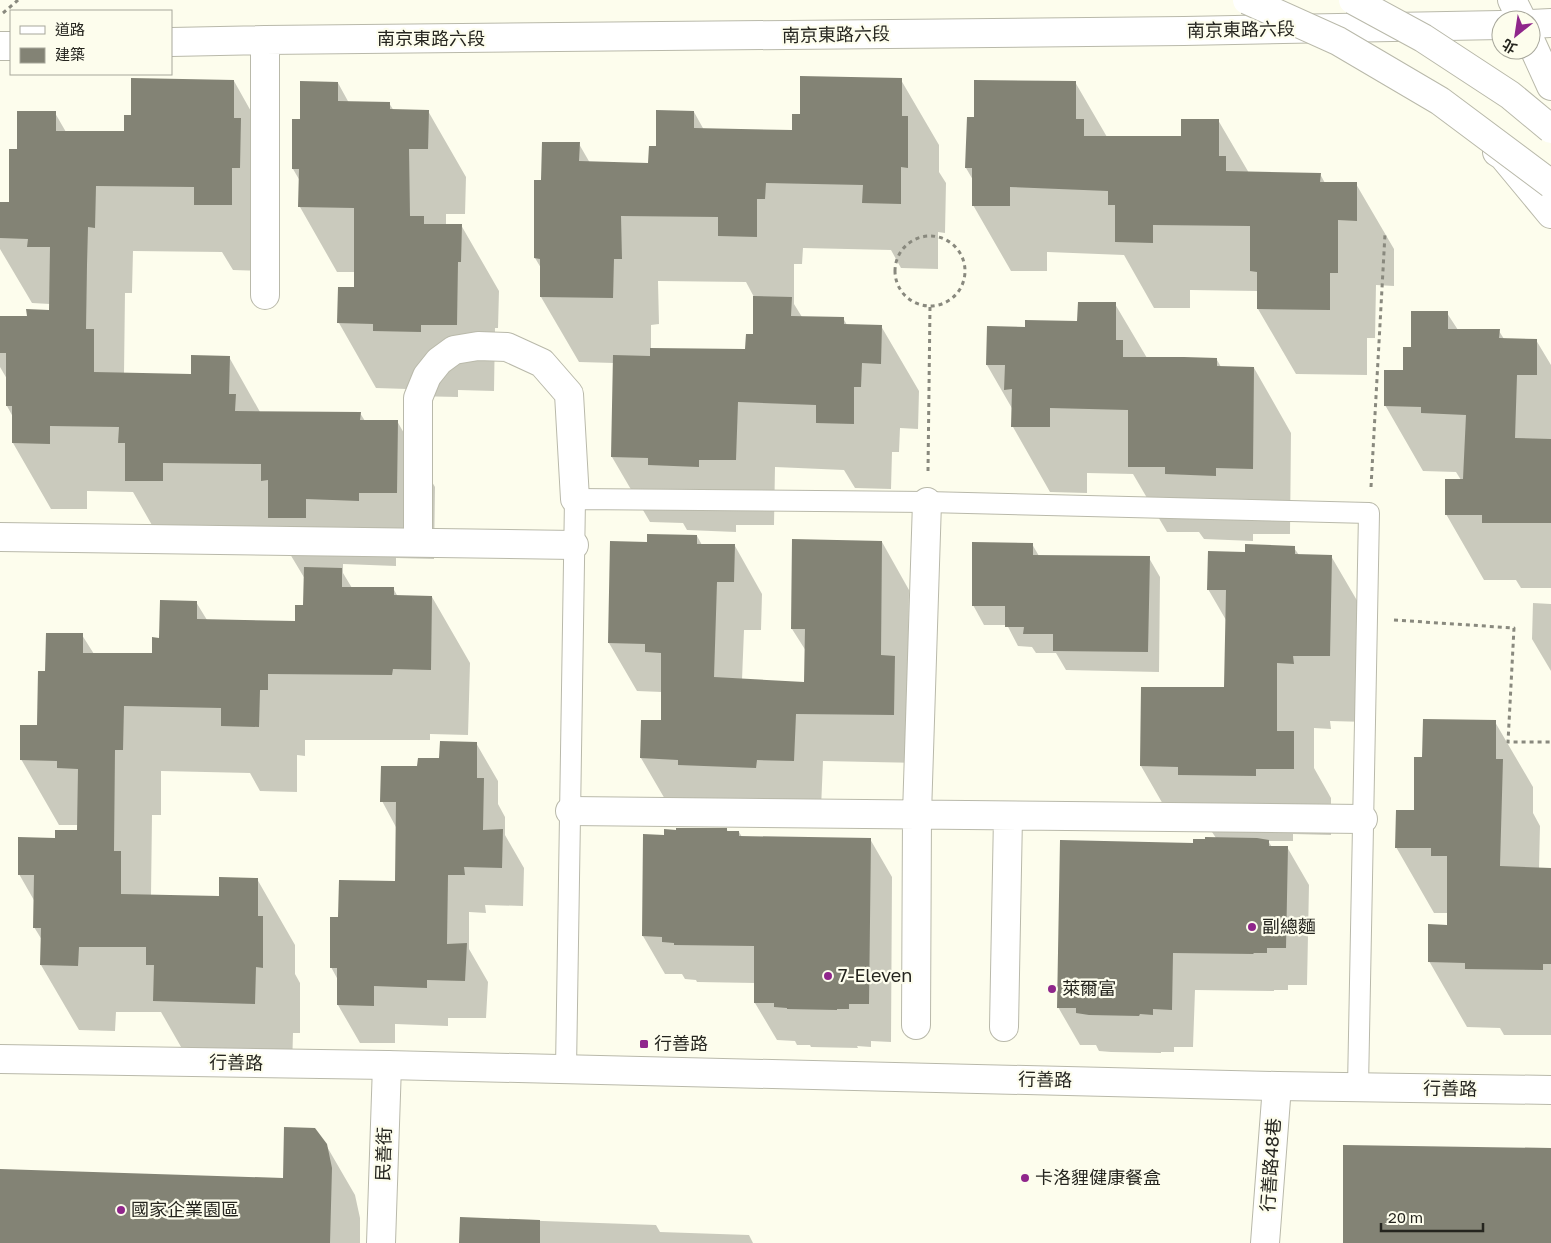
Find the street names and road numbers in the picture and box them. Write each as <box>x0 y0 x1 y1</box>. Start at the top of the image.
street label: 南京東路六段 <box>1187 17 1295 41</box>
street label: 南京東路六段 <box>782 22 890 46</box>
street label: 南京東路六段 <box>377 27 485 49</box>
street label: 行善路 <box>209 1051 263 1073</box>
street label: 行善路 <box>1018 1068 1072 1090</box>
street label: 行善路 <box>1423 1077 1477 1099</box>
street label: 行善路48巷 <box>1256 1117 1284 1213</box>
street label: 民善街 <box>371 1127 395 1181</box>

